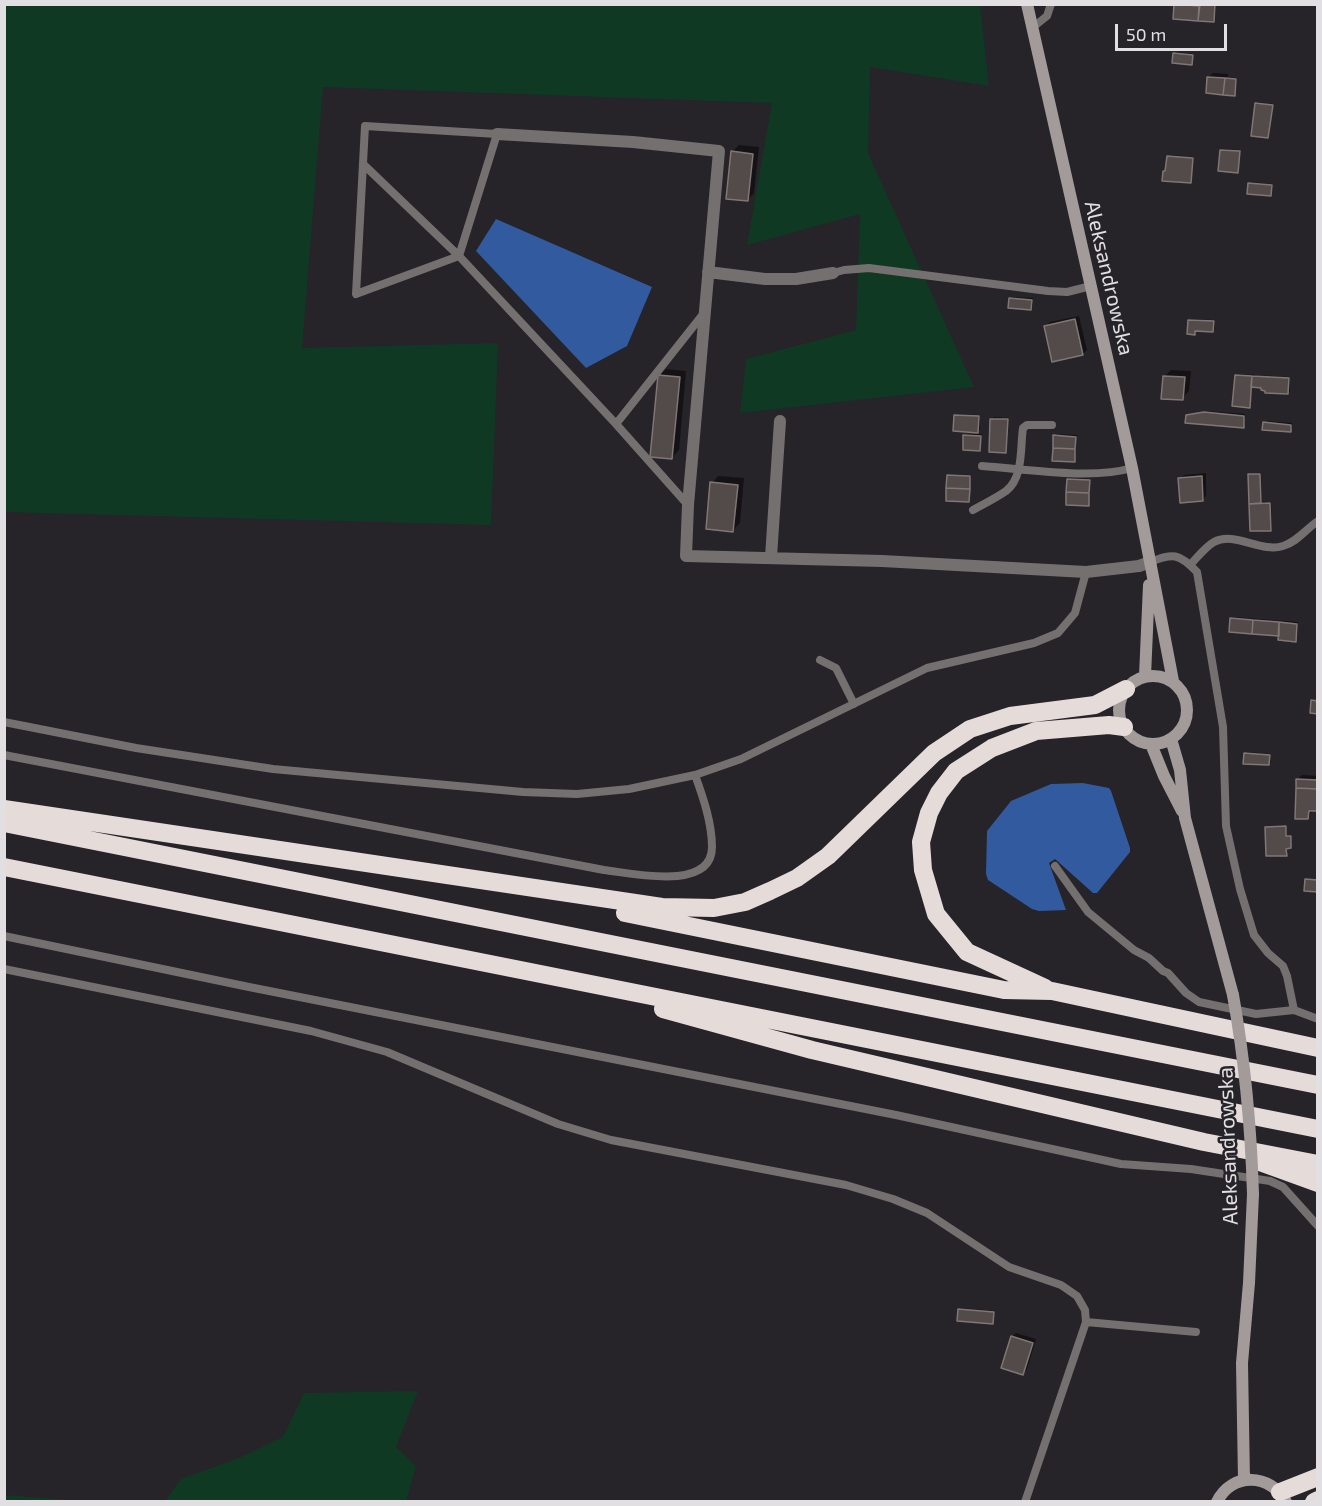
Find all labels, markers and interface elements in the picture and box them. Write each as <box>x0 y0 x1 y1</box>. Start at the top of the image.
scale bar <box>1118 12 1230 50</box>
text: 50 m <box>1126 23 1166 45</box>
street label: Aleksandrowska <box>1079 198 1139 358</box>
street label: Aleksandrowska <box>1213 1067 1243 1225</box>

